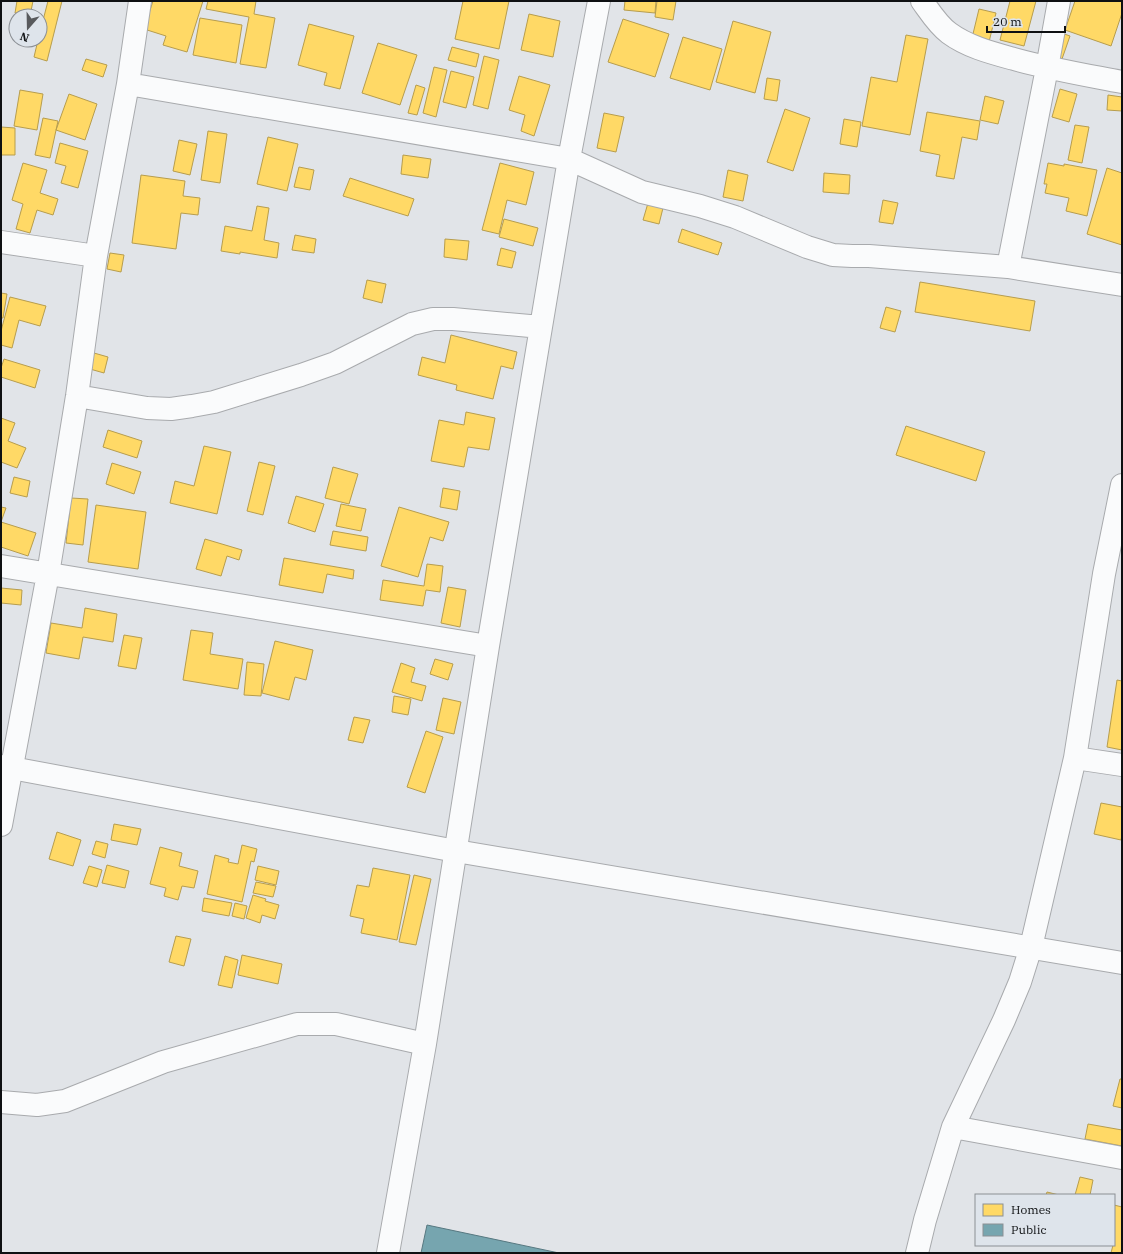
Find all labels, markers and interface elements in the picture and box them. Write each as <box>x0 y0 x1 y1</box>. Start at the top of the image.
north arrow <box>8 8 48 48</box>
scale bar <box>987 8 1065 34</box>
text: 20 m <box>993 14 1022 29</box>
text: N <box>18 29 31 45</box>
legend <box>975 1194 1115 1246</box>
text: Homes <box>1011 1202 1051 1217</box>
text: Public <box>1011 1222 1047 1237</box>

